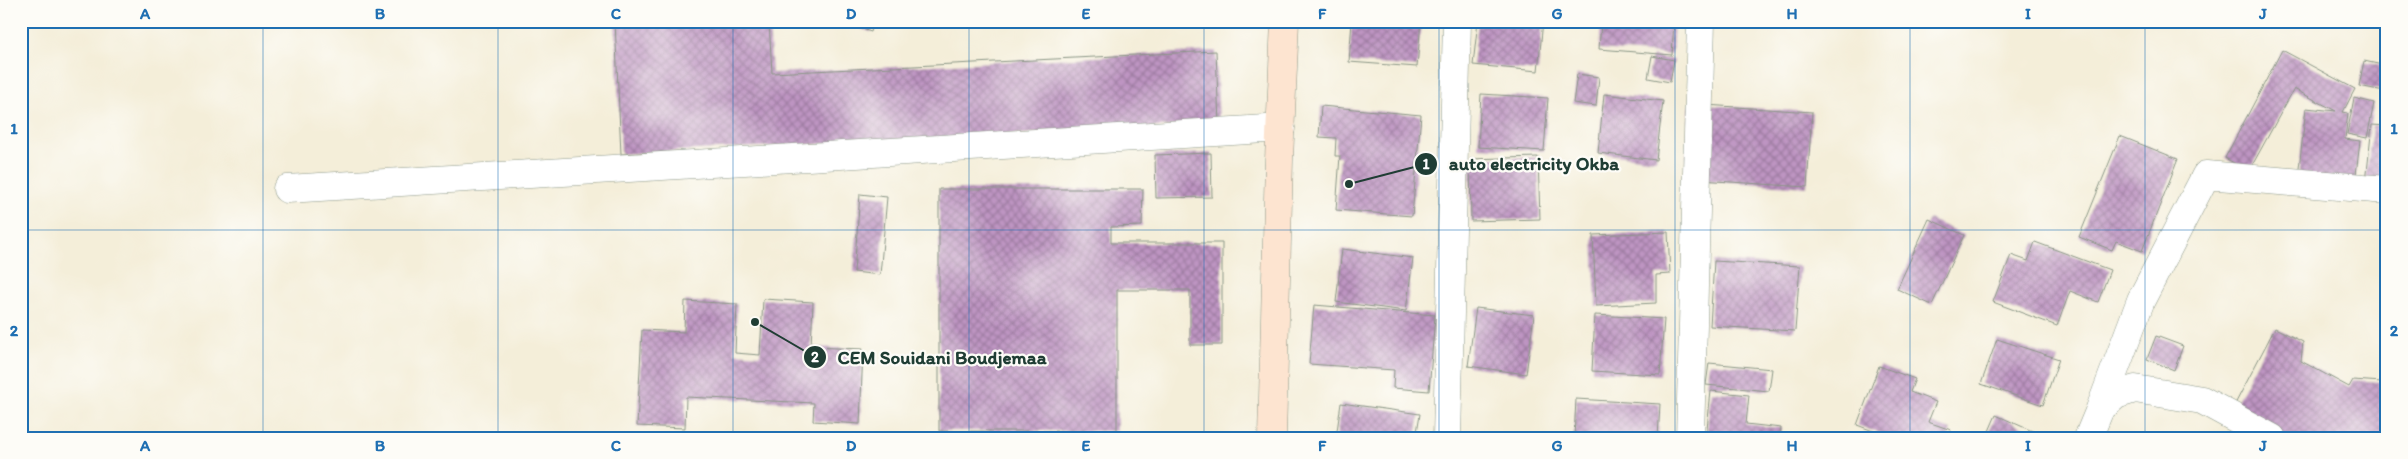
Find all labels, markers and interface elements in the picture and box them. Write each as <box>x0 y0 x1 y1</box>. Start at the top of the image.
text: A <box>139 4 151 23</box>
text: B <box>375 4 386 23</box>
text: C <box>611 4 622 23</box>
text: D <box>846 4 857 23</box>
text: E <box>1082 4 1091 23</box>
text: F <box>1318 4 1327 23</box>
text: G <box>1551 4 1563 23</box>
text: H <box>1786 4 1798 23</box>
text: I <box>2025 4 2031 23</box>
text: J <box>2258 4 2267 23</box>
text: 1 <box>10 119 18 138</box>
text: 1 <box>2390 119 2398 138</box>
callout: auto electricity Okba <box>1414 147 1629 181</box>
text: auto electricity Okba <box>1449 152 1620 175</box>
text: 1 <box>1423 155 1430 173</box>
text: 2 <box>10 321 19 340</box>
text: 2 <box>2390 321 2399 340</box>
callout: CEM Souidani Boudjemaa <box>802 340 1057 374</box>
text: CEM Souidani Boudjemaa <box>837 346 1048 369</box>
text: 2 <box>811 348 819 366</box>
text: A <box>139 436 151 455</box>
text: B <box>375 436 386 455</box>
text: C <box>611 436 622 455</box>
text: D <box>846 436 857 455</box>
text: E <box>1082 436 1091 455</box>
text: F <box>1318 436 1327 455</box>
text: G <box>1551 436 1563 455</box>
text: H <box>1786 436 1798 455</box>
text: I <box>2025 436 2031 455</box>
text: J <box>2258 436 2267 455</box>

